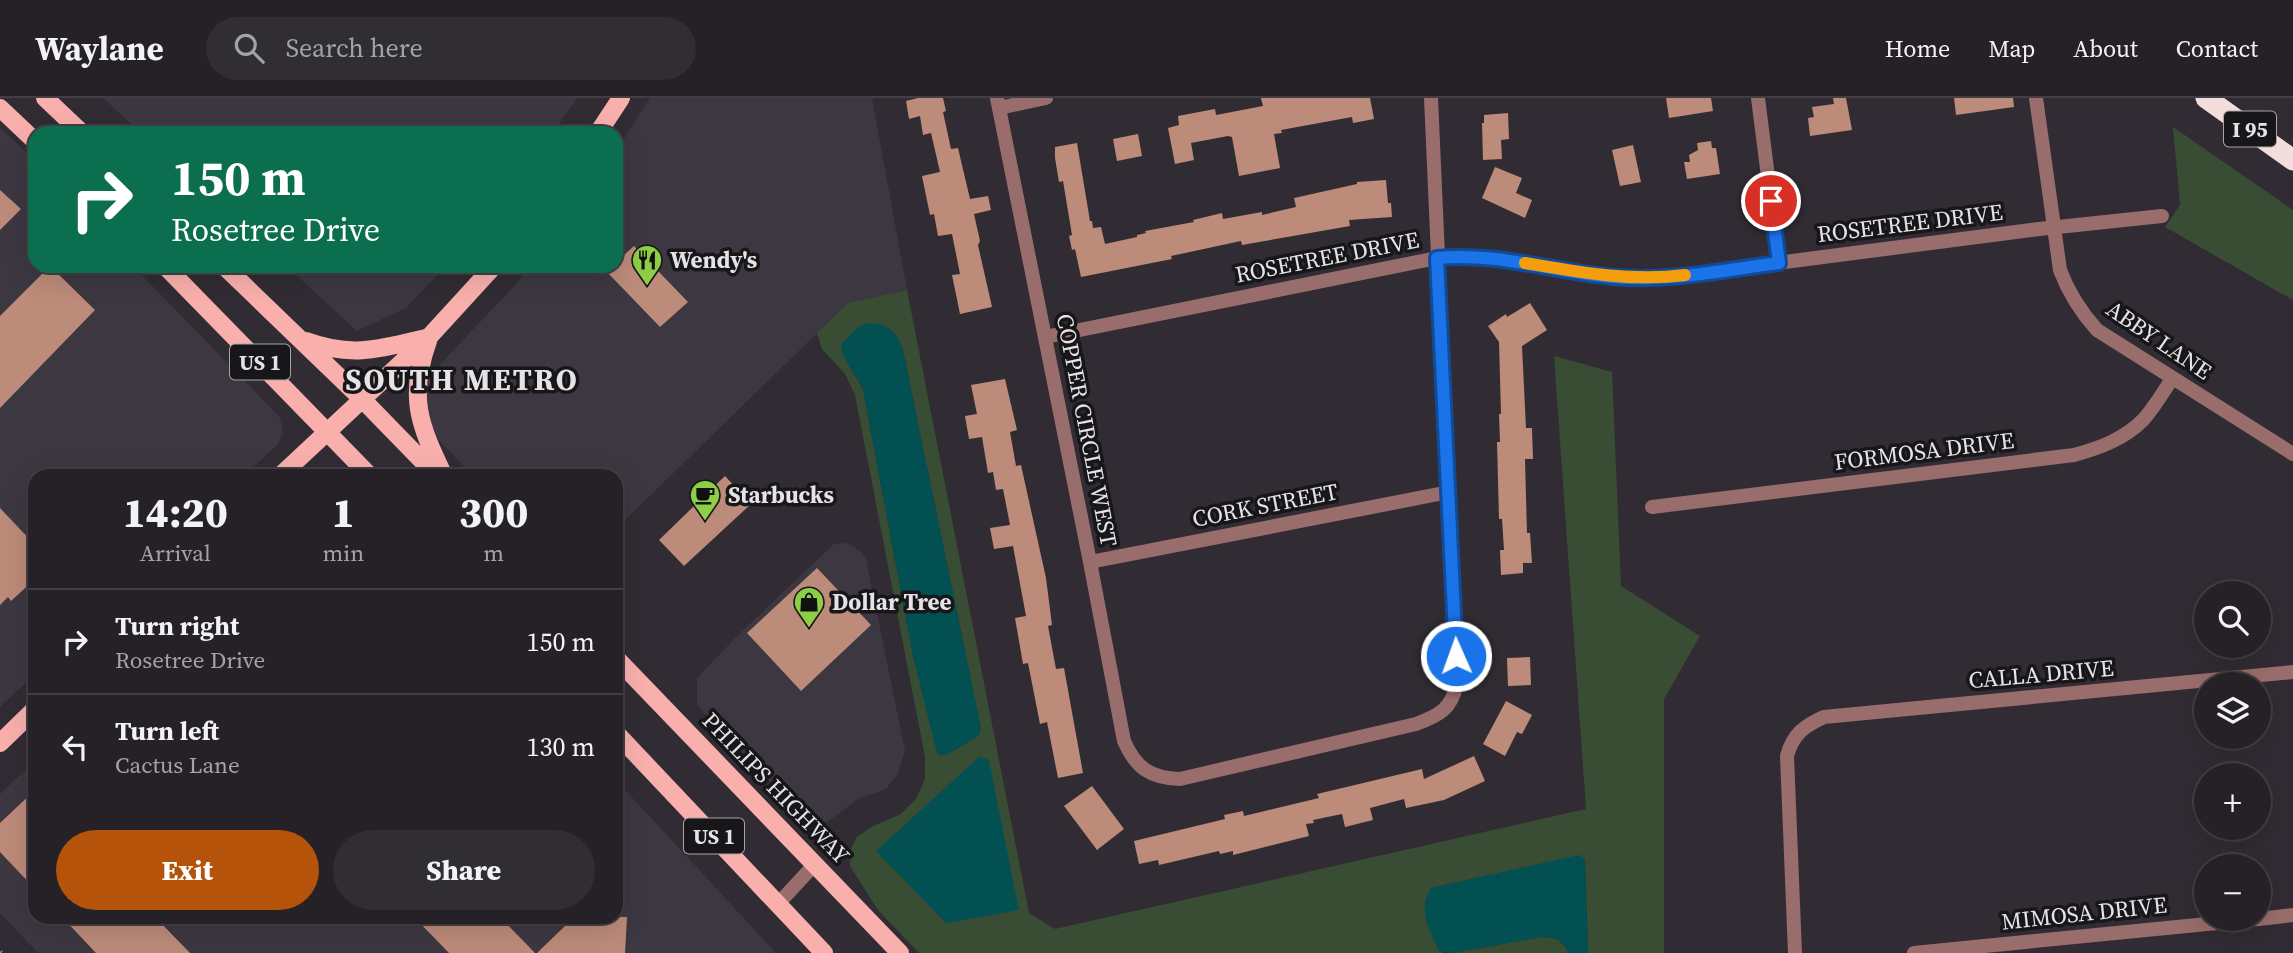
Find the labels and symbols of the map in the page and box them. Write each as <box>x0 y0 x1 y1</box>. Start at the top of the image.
road number: I 95 <box>2224 112 2276 146</box>
pin <box>1741 171 1801 231</box>
street label: ROSETREE DRIVE <box>1815 196 2005 250</box>
street label: ROSETREE DRIVE <box>1232 223 1422 291</box>
restaurant icon: Wendy's <box>630 243 664 287</box>
place label: Wendy's <box>670 244 757 276</box>
street label: ABBY LANE <box>2100 293 2218 387</box>
street label: COPPER CIRCLE WEST <box>1049 311 1125 549</box>
road number: US 1 <box>230 344 290 380</box>
district label: SOUTH METRO <box>345 359 579 400</box>
street label: FORMOSA DRIVE <box>1832 424 2016 478</box>
street label: CORK STREET <box>1189 475 1341 535</box>
cafe icon: Starbucks <box>688 478 722 522</box>
place label: Starbucks <box>728 479 834 511</box>
shop icon: Dollar Tree <box>792 585 826 629</box>
place label: Dollar Tree <box>832 586 951 618</box>
position arrow <box>1419 619 1493 693</box>
street label: CALLA DRIVE <box>1967 652 2115 696</box>
street label: PHILIPS HIGHWAY <box>695 705 857 871</box>
road number: US 1 <box>684 818 744 854</box>
street label: MIMOSA DRIVE <box>2000 888 2168 938</box>

